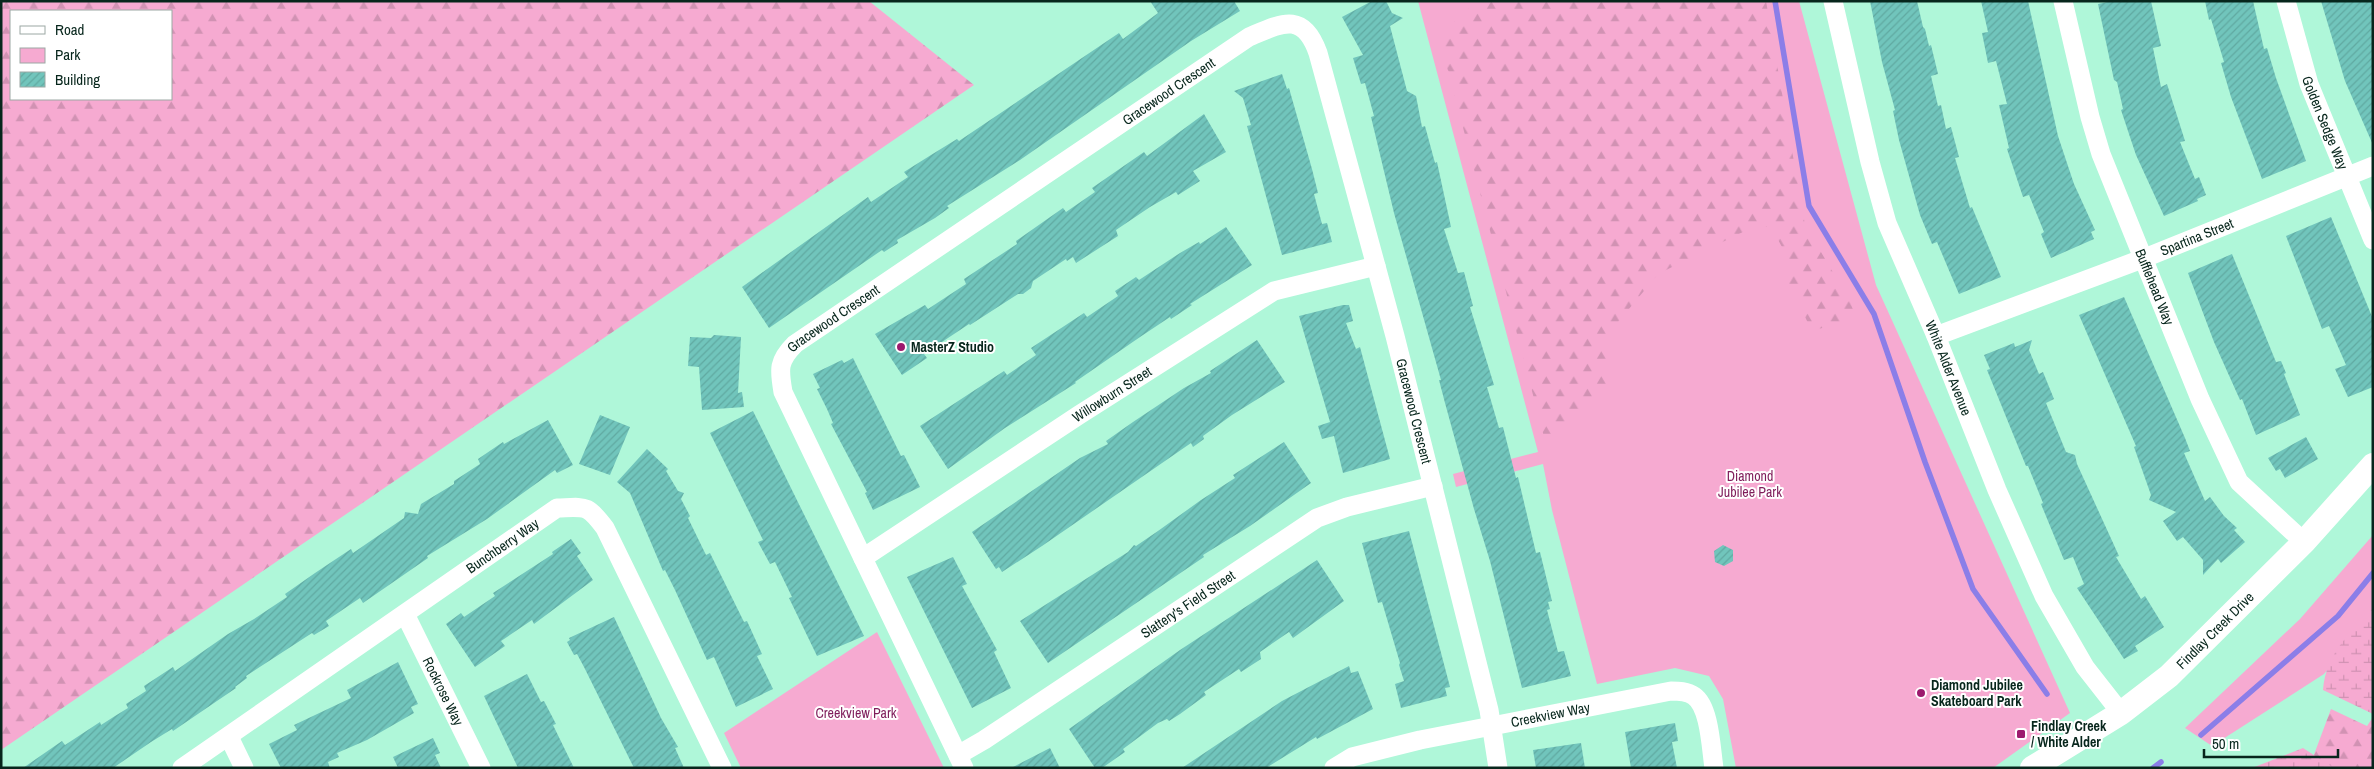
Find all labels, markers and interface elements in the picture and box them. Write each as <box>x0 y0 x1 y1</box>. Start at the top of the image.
legend <box>10 10 172 100</box>
text: Road <box>55 19 84 40</box>
text: Park <box>55 44 81 65</box>
street label: Gracewood Crescent <box>1119 54 1218 129</box>
text: Building <box>55 69 100 90</box>
street label: Golden Sedge Way <box>2298 74 2352 172</box>
street label: Spartina Street <box>2158 214 2236 260</box>
street label: Bufflehead Way <box>2131 246 2178 328</box>
street label: Gracewood Crescent <box>783 280 883 356</box>
street label: White Alder Avenue <box>1921 318 1976 418</box>
place label: MasterZ Studio <box>911 338 994 356</box>
marker: MasterZ Studio <box>895 341 907 353</box>
street label: Gracewood Crescent <box>1392 357 1436 466</box>
street label: Willowburn Street <box>1069 362 1155 426</box>
park label: Diamond Jubilee Park <box>1718 467 1782 501</box>
street label: Bunchberry Way <box>463 514 543 577</box>
street label: Slattery's Field Street <box>1137 566 1238 642</box>
street label: Findlay Creek Drive <box>2172 588 2258 673</box>
street label: Rockrose Way <box>419 654 468 729</box>
place label: Diamond Jubilee Skateboard Park <box>1931 676 2023 710</box>
marker: Diamond Jubilee Skateboard Park <box>1915 687 1927 699</box>
street label: Creekview Way <box>1509 698 1592 731</box>
park label: Creekview Park <box>815 704 897 722</box>
place label: Findlay Creek / White Alder <box>2031 717 2107 751</box>
scale bar <box>2204 726 2338 758</box>
marker: Findlay Creek / White Alder <box>2015 728 2027 740</box>
text: 50 m <box>2212 733 2239 754</box>

